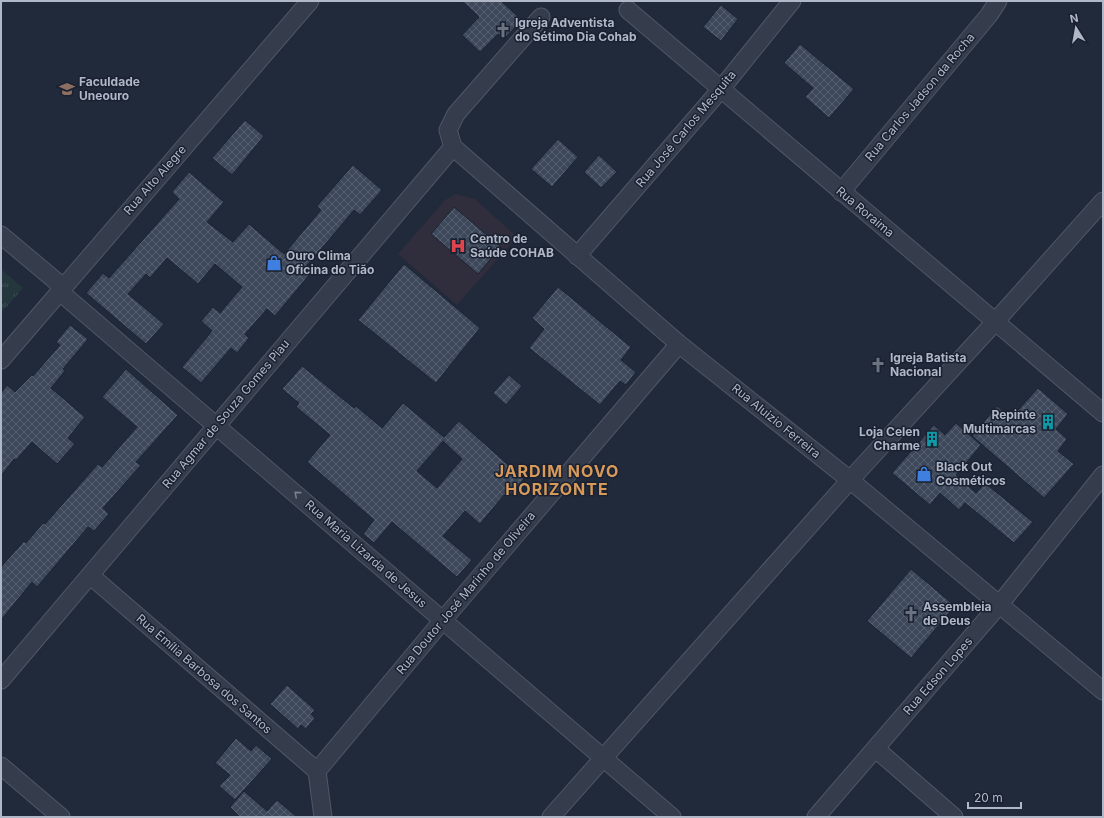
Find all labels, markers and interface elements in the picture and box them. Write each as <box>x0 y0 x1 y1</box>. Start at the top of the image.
north arrow <box>1056 8 1096 48</box>
text: N <box>1069 11 1080 26</box>
place label: Igreja Adventista do Sétimo Dia Cohab <box>515 15 637 44</box>
church icon: Igreja Adventista do Sétimo Dia Cohab <box>494 21 512 39</box>
street label: Rua Carlos Jadson da Rocha <box>862 30 978 164</box>
street label: Rua José Carlos Mesquita <box>632 67 739 190</box>
place label: Faculdade Uneouro <box>79 74 140 103</box>
school or university icon: Faculdade Uneouro <box>58 80 76 98</box>
street label: Rua Alto Alegre <box>120 142 189 218</box>
street label: Rua Roraima <box>833 183 897 240</box>
place label: Centro de Saúde COHAB <box>470 231 554 260</box>
hospital icon: Centro de Saúde COHAB <box>449 237 467 255</box>
place label: Ouro Clima Oficina do Tião <box>286 248 374 277</box>
shop icon: Ouro Clima Oficina do Tião <box>265 254 283 272</box>
street label: Rua Agmar de Souza Gomes Piau <box>159 336 292 491</box>
place label: Igreja Batista Nacional <box>890 350 966 379</box>
church icon: Igreja Batista Nacional <box>869 356 887 374</box>
street label: Rua Aluizio Ferreira <box>729 380 824 461</box>
place label: Repinte Multimarcas <box>963 407 1036 436</box>
building icon: Repinte Multimarcas <box>1039 413 1057 431</box>
place label: Loja Celen Charme <box>859 424 920 453</box>
building icon: Loja Celen Charme <box>923 430 941 448</box>
place label: Black Out Cosméticos <box>936 459 1006 488</box>
district label: JARDIM NOVO HORIZONTE <box>495 461 619 499</box>
shop icon: Black Out Cosméticos <box>915 465 933 483</box>
one-way arrow <box>294 492 301 499</box>
street label: Rua Maria Lizarda de Jesus <box>302 497 430 611</box>
street label: Rua Doutor José Marinho de Oliveira <box>393 508 538 677</box>
place label: Assembleia de Deus <box>923 599 992 628</box>
church icon: Assembleia de Deus <box>902 605 920 623</box>
street label: Rua Emília Barbosa dos Santos <box>133 611 275 737</box>
street label: Rua Edson Lopes <box>900 634 975 718</box>
scale bar <box>968 784 1021 810</box>
text: 20 m <box>974 790 1003 805</box>

